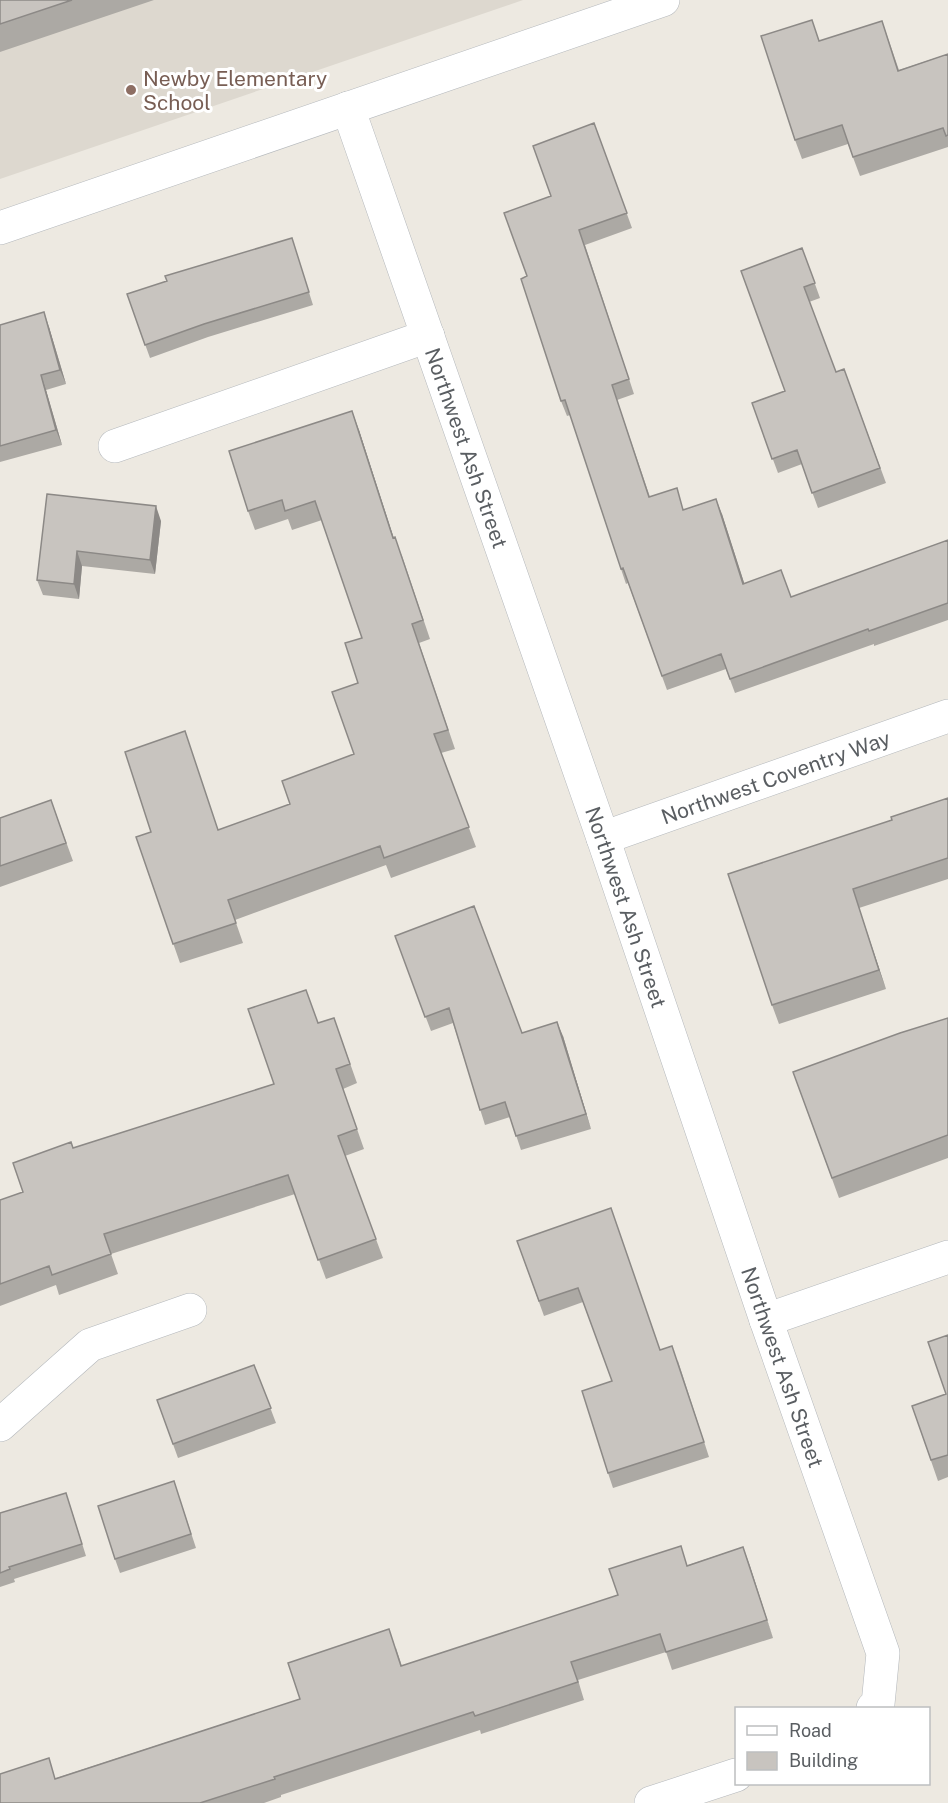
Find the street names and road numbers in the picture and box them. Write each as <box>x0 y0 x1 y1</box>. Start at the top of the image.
street label: Northwest Ash Street <box>420 344 513 552</box>
street label: Northwest Coventry Way <box>658 725 893 829</box>
street label: Northwest Ash Street <box>580 803 672 1011</box>
street label: Northwest Ash Street <box>736 1263 829 1471</box>

